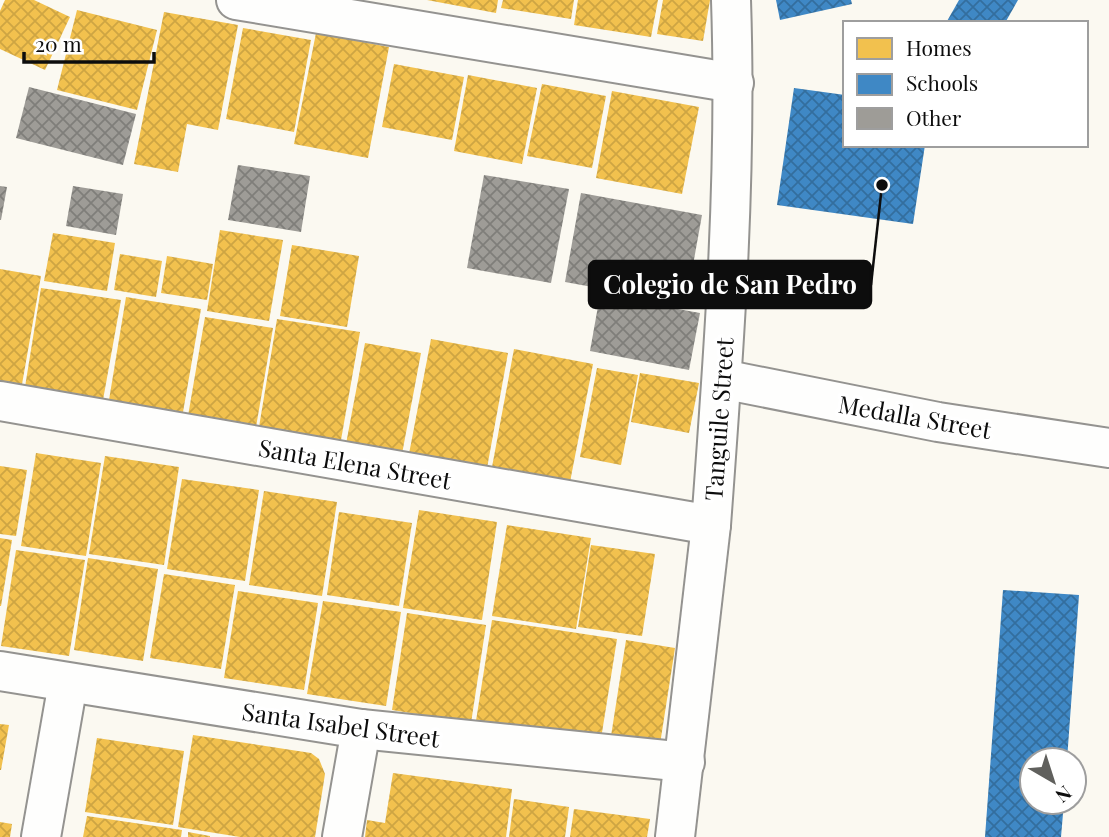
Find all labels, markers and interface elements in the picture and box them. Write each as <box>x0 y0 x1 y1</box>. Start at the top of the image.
scale bar <box>24 21 154 65</box>
legend <box>843 21 1088 147</box>
text: 20 m <box>35 29 82 57</box>
text: Homes <box>906 33 972 61</box>
text: Schools <box>906 68 978 96</box>
text: Other <box>906 103 962 131</box>
callout: Colegio de San Pedro <box>589 261 871 308</box>
text: Colegio de San Pedro <box>603 266 857 301</box>
street label: Tanguile Street <box>696 336 740 502</box>
street label: Medalla Street <box>836 387 994 445</box>
street label: Santa Elena Street <box>256 430 454 496</box>
street label: Santa Isabel Street <box>240 694 442 754</box>
north arrow <box>1018 746 1088 816</box>
text: N <box>1051 781 1078 810</box>

